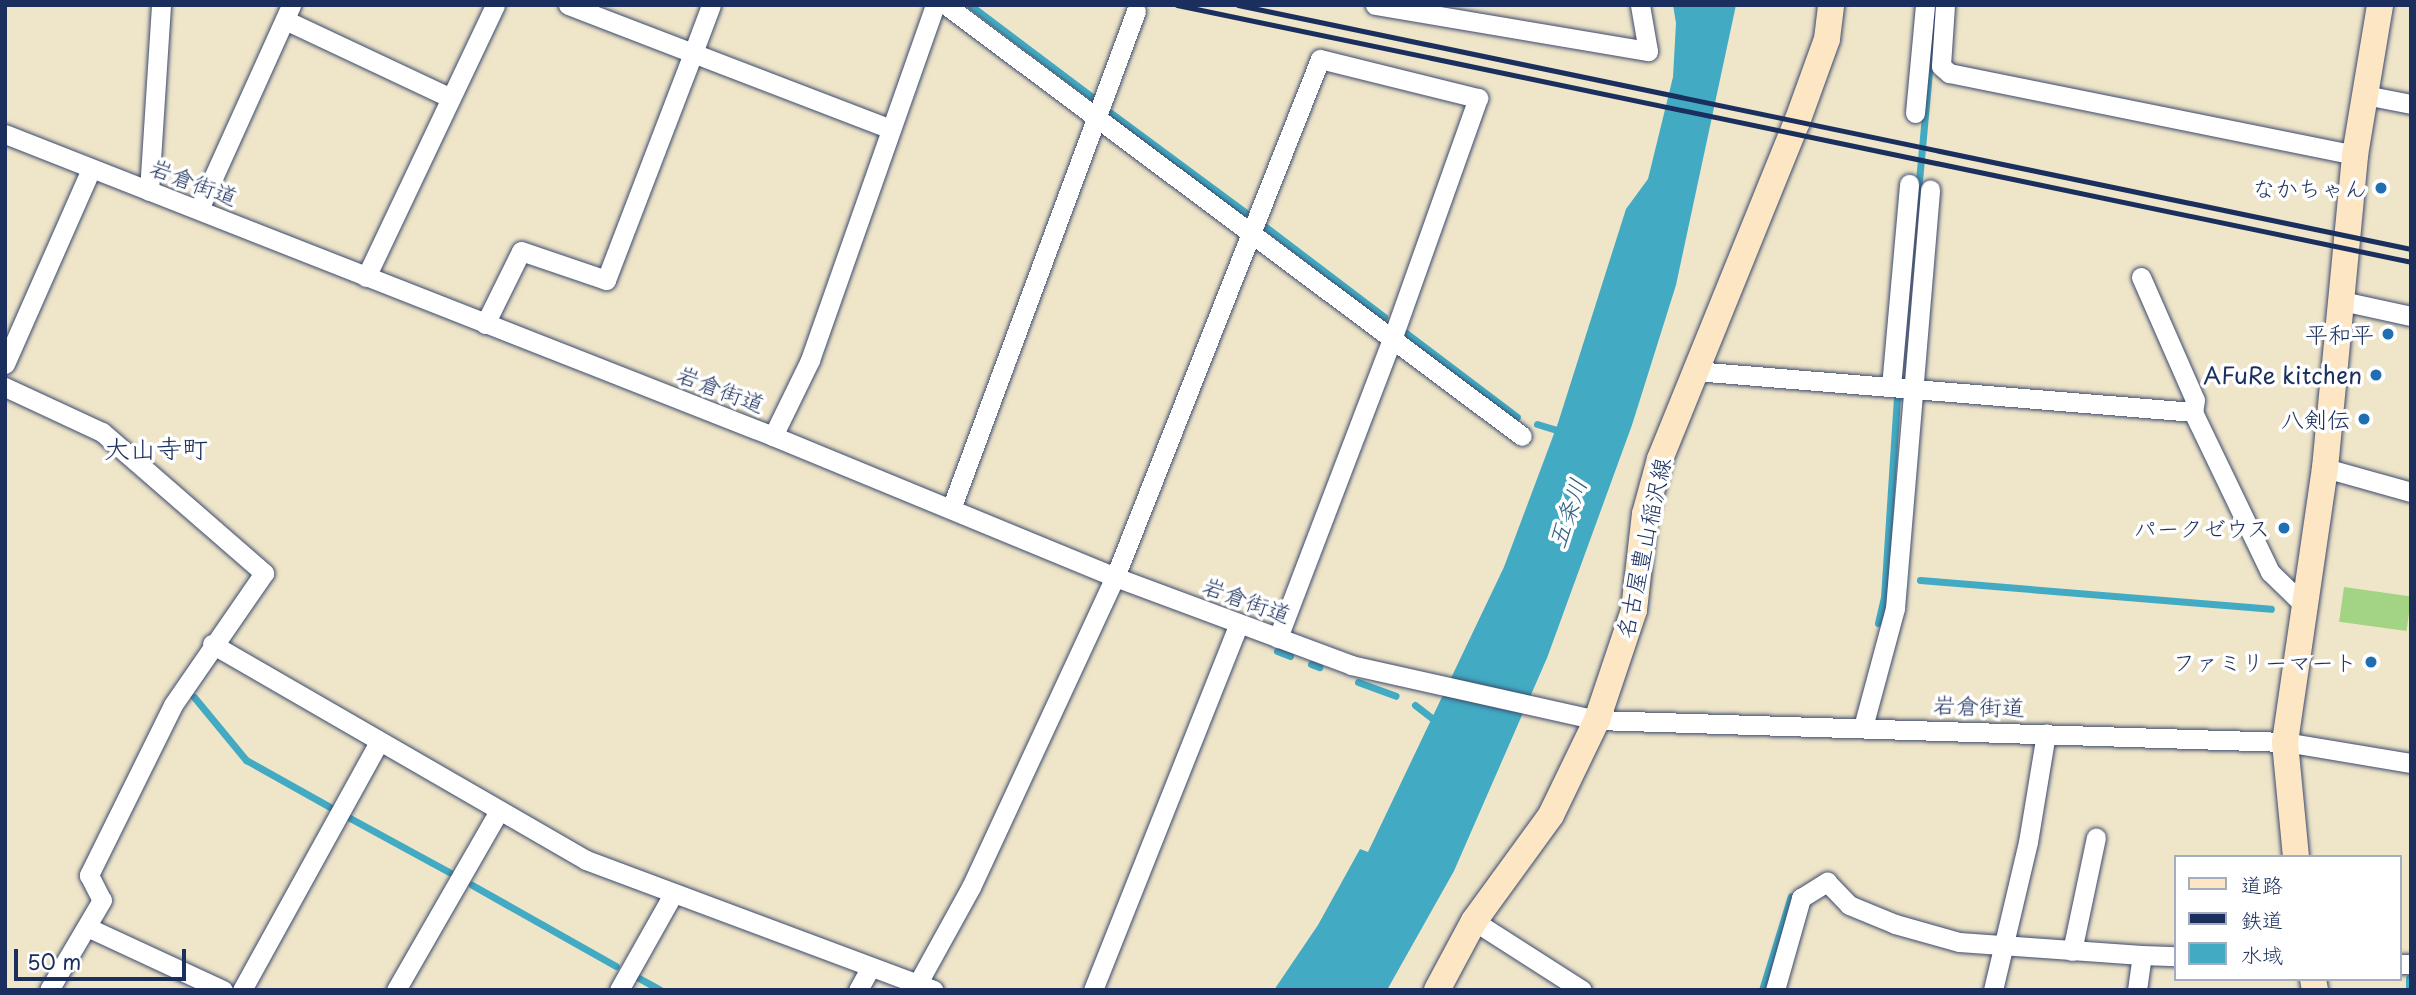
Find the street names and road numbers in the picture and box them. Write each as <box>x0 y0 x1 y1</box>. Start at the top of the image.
street label: 岩倉街道 <box>146 153 242 211</box>
street label: 岩倉街道 <box>673 360 769 418</box>
street label: 名古屋豊山稲沢線 <box>1610 455 1676 641</box>
street label: 岩倉街道 <box>1199 571 1295 629</box>
street label: 岩倉街道 <box>1933 691 2025 721</box>

